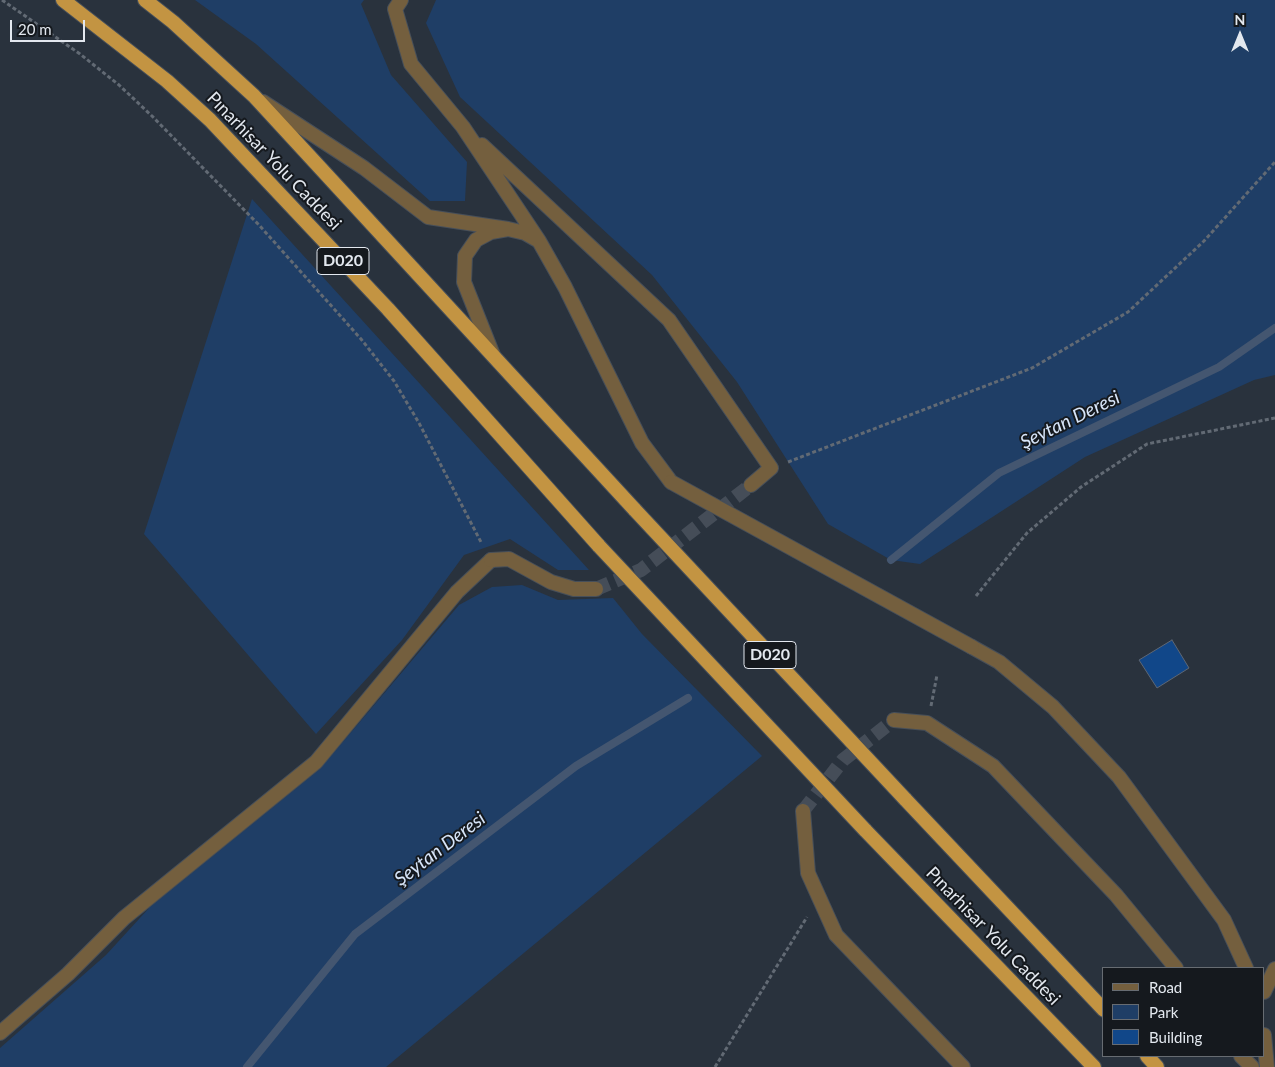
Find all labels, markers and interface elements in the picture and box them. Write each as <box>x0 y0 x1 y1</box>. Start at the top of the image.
scale bar <box>12 10 88 42</box>
north arrow <box>1215 10 1265 60</box>
text: N <box>1235 11 1245 28</box>
text: 20 m <box>18 20 52 38</box>
street label: Pınarhisar Yolu Caddesi <box>202 87 346 235</box>
road number: D020 <box>317 248 369 274</box>
water label: Şeytan Deresi <box>1016 386 1124 454</box>
road number: D020 <box>744 642 796 668</box>
water label: Şeytan Deresi <box>390 807 490 891</box>
street label: Pınarhisar Yolu Caddesi <box>921 862 1065 1010</box>
legend <box>1102 967 1265 1057</box>
text: Road <box>1149 978 1182 996</box>
text: Park <box>1149 1003 1178 1021</box>
text: Building <box>1149 1028 1202 1046</box>

